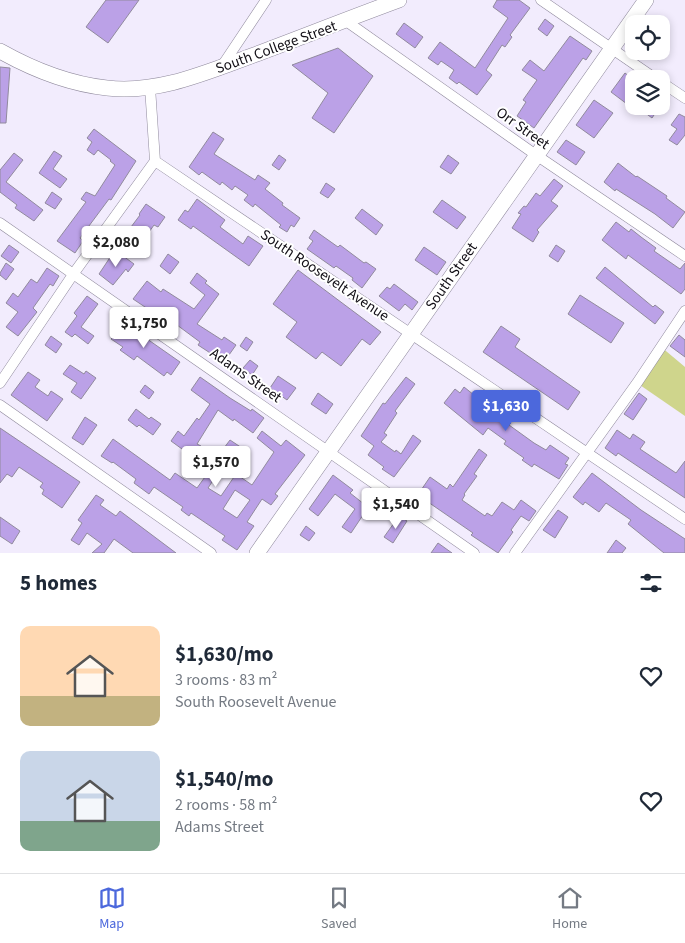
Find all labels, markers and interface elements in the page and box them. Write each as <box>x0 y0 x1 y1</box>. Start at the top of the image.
map controls <box>625 15 670 115</box>
button: locate <box>625 15 670 60</box>
street label: South College Street <box>213 16 340 79</box>
button: layers <box>625 70 670 115</box>
street label: Orr Street <box>492 102 554 154</box>
street label: South Roosevelt Avenue <box>256 224 393 326</box>
pin: $2,080 <box>75 226 157 268</box>
text: $2,080 <box>92 231 140 253</box>
street label: South Street <box>420 238 482 314</box>
pin: $1,750 <box>103 306 185 349</box>
text: $1,750 <box>120 312 168 334</box>
street label: Adams Street <box>206 343 286 408</box>
pin: $1,630 <box>465 390 547 432</box>
text: $1,630 <box>482 395 530 417</box>
pin: $1,570 <box>175 446 257 488</box>
text: $1,570 <box>192 451 240 473</box>
pin: $1,540 <box>355 488 437 530</box>
text: $1,540 <box>372 493 420 515</box>
text: 5 homes <box>20 568 97 598</box>
icon: filters <box>637 569 665 597</box>
text: $1,630/mo <box>175 639 274 669</box>
icon: home <box>60 646 120 706</box>
icon: heart <box>637 662 665 690</box>
text: 3 rooms · 83 m² <box>175 669 277 691</box>
text: South Roosevelt Avenue <box>175 691 337 713</box>
text: $1,540/mo <box>175 764 274 794</box>
icon: home <box>60 771 120 831</box>
icon: heart <box>637 787 665 815</box>
text: 2 rooms · 58 m² <box>175 794 277 816</box>
text: Adams Street <box>175 816 264 838</box>
tab: Map <box>98 884 126 934</box>
tab: Saved <box>321 884 357 934</box>
tab: Home <box>552 884 587 934</box>

